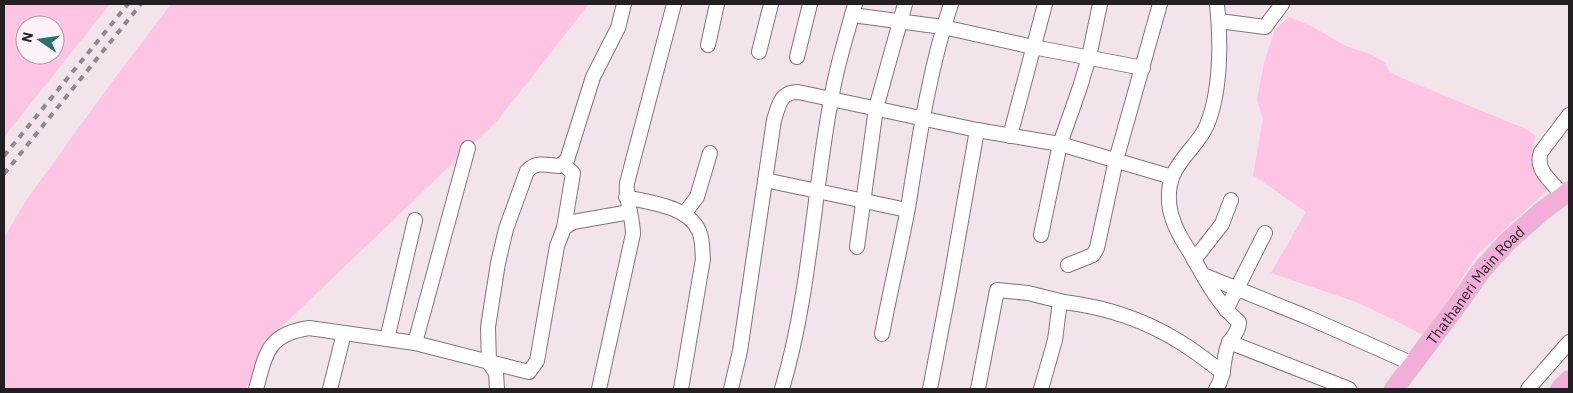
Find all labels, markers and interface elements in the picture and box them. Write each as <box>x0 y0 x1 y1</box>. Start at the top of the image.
north arrow <box>15 15 65 65</box>
text: N <box>17 30 37 44</box>
street label: Thathaneri Main Road <box>1422 222 1528 348</box>

